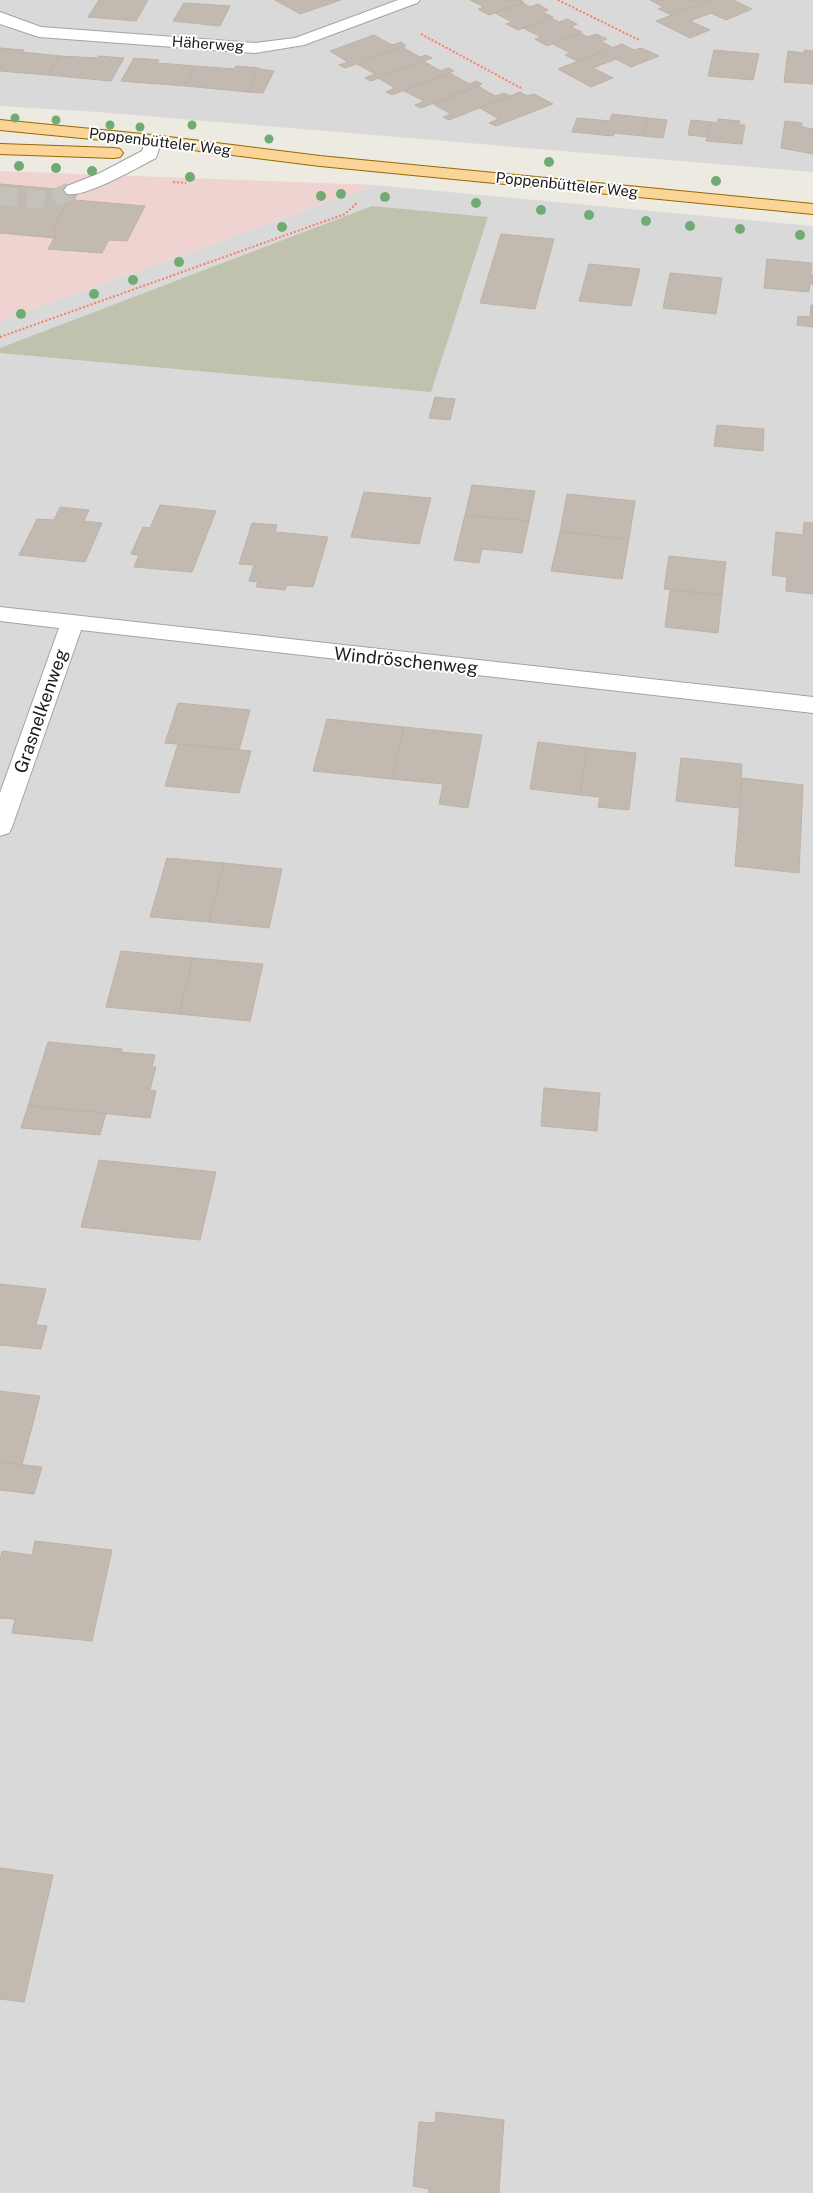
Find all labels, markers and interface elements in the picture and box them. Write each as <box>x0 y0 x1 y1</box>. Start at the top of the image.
street label: Häherweg <box>171 33 245 55</box>
street label: Poppenbütteler Weg <box>88 124 232 159</box>
street label: Poppenbütteler Weg <box>495 169 639 200</box>
street label: Windröschenweg <box>333 643 479 679</box>
street label: Grasnelkenweg <box>9 646 72 776</box>

